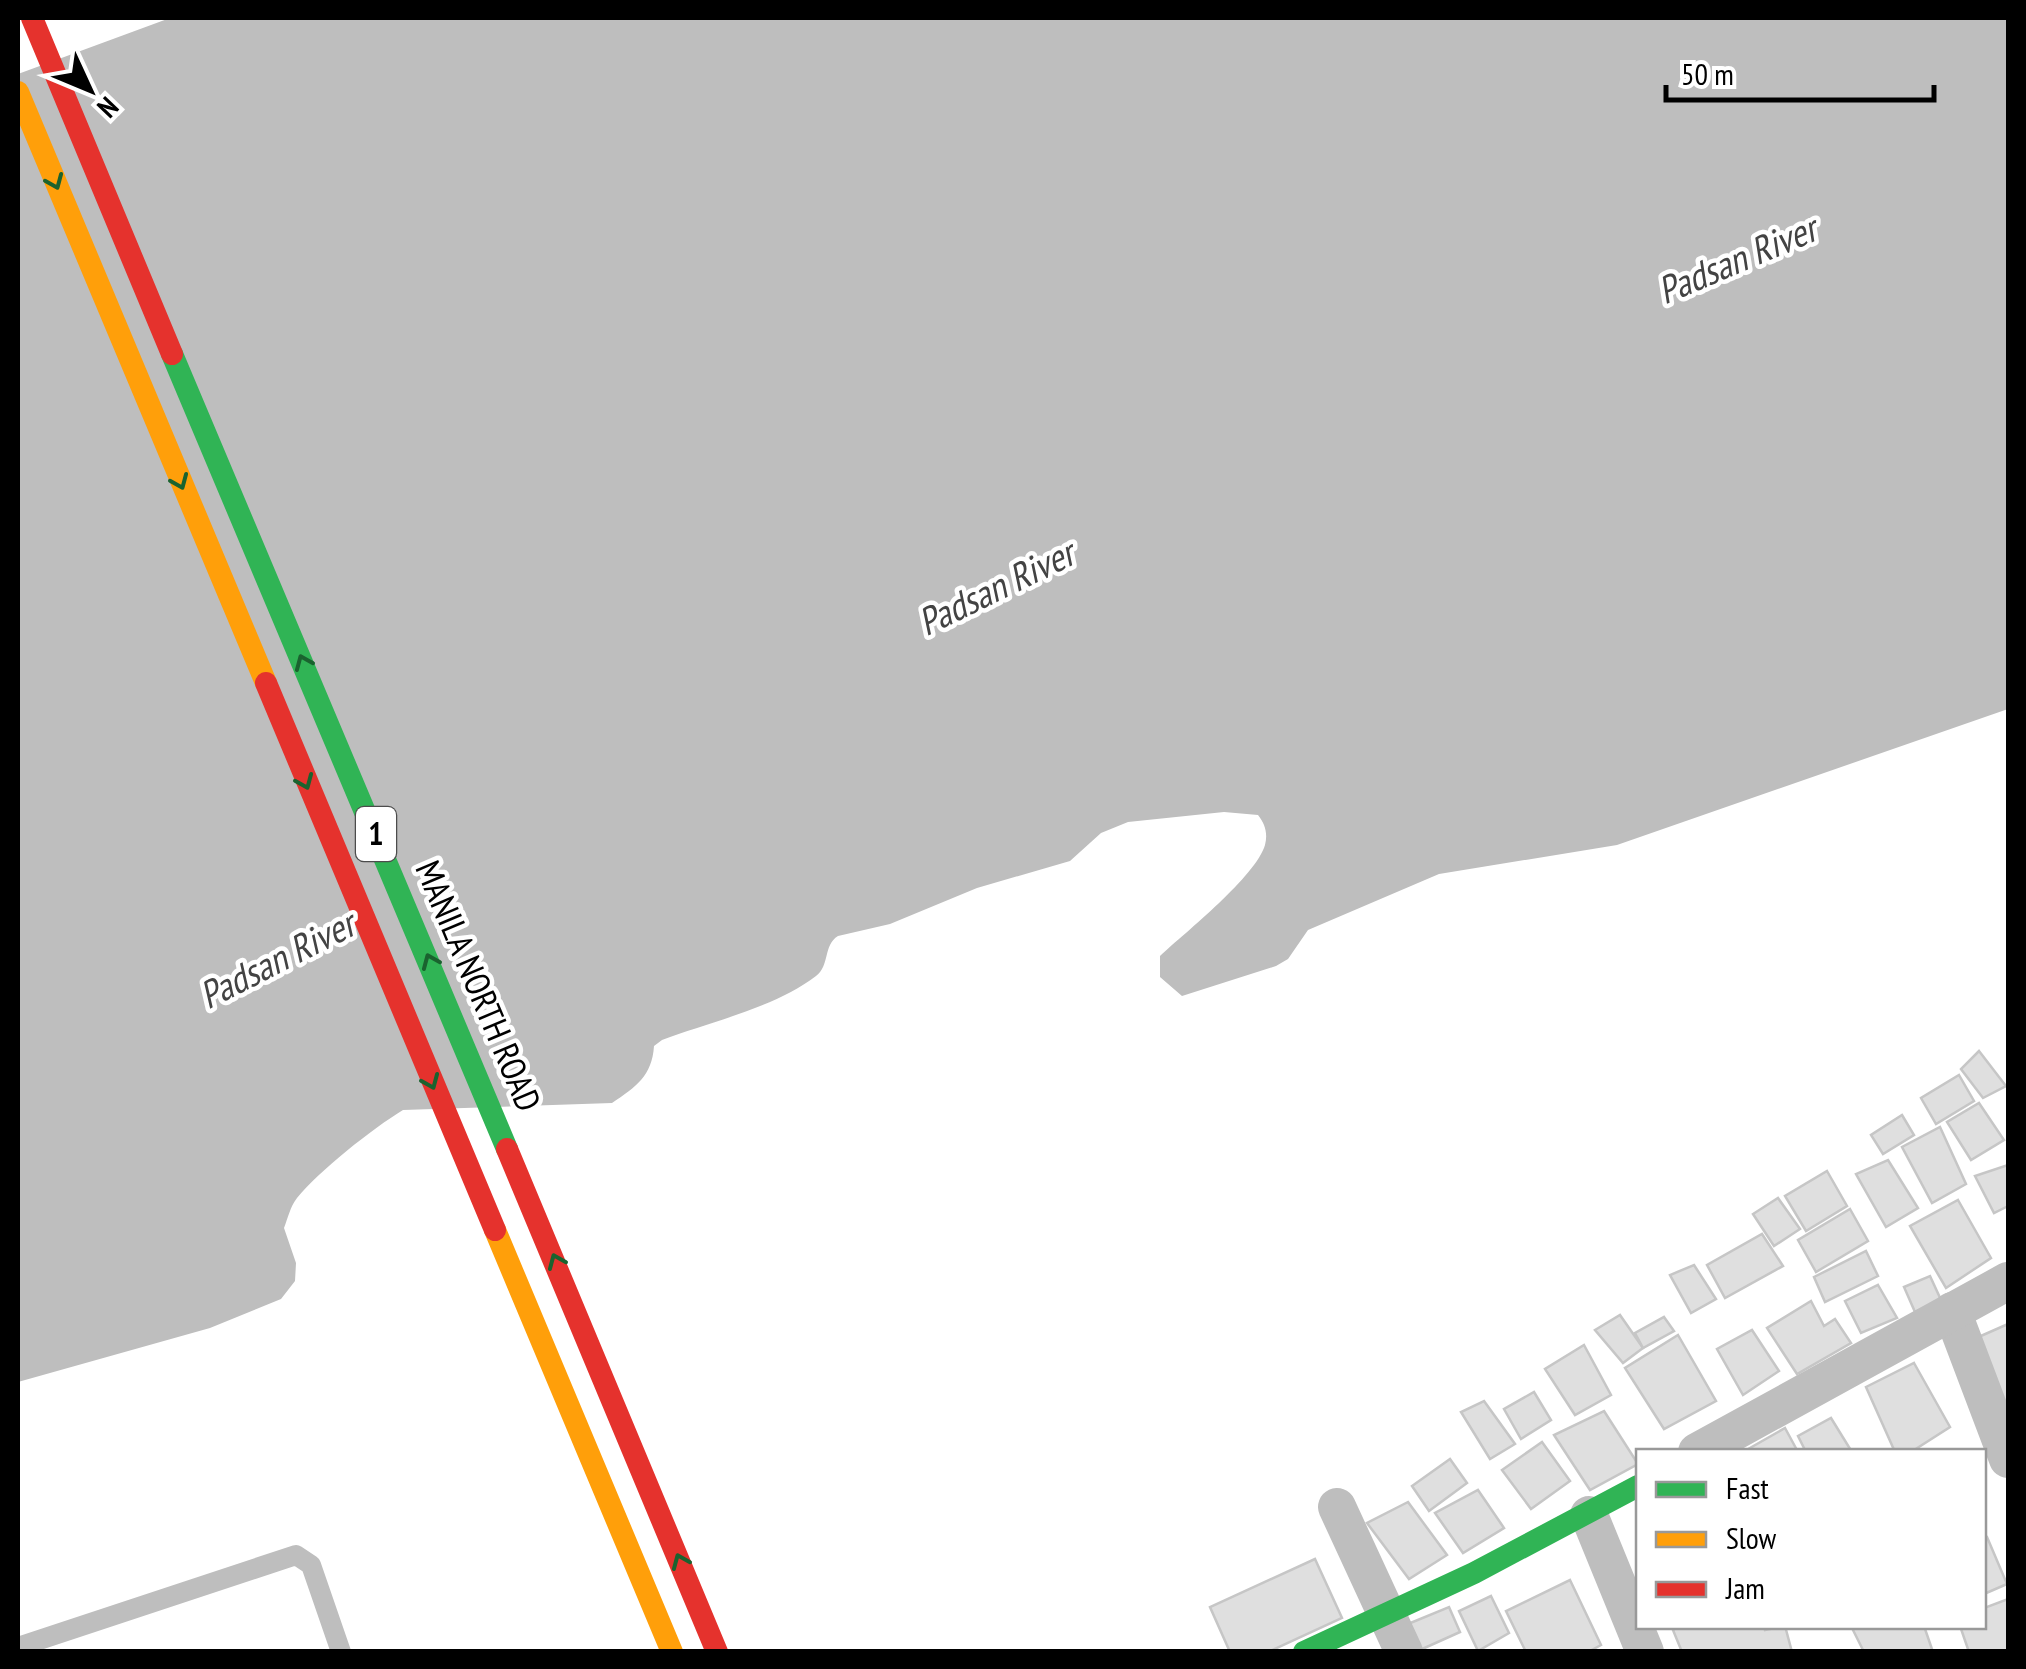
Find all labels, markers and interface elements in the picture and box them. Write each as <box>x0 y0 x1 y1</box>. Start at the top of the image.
north arrow <box>40 40 140 140</box>
scale bar <box>1666 40 1934 102</box>
text: 50 m <box>1681 54 1734 93</box>
text: N <box>90 89 127 126</box>
one-way arrow <box>43 172 63 190</box>
water label: Padsan River <box>1650 201 1827 314</box>
one-way arrow <box>169 472 189 490</box>
water label: Padsan River <box>909 526 1086 645</box>
one-way arrow <box>295 655 315 673</box>
one-way arrow <box>294 772 314 790</box>
road number: 1 <box>356 807 396 861</box>
street label: MANILA NORTH ROAD <box>405 853 552 1118</box>
water label: Padsan River <box>190 897 366 1019</box>
one-way arrow <box>422 953 442 971</box>
one-way arrow <box>419 1072 439 1090</box>
one-way arrow <box>547 1253 567 1271</box>
legend <box>1636 1449 1986 1629</box>
text: Fast <box>1726 1468 1770 1507</box>
text: Slow <box>1726 1518 1777 1557</box>
one-way arrow <box>672 1554 692 1572</box>
text: Jam <box>1725 1568 1765 1607</box>

